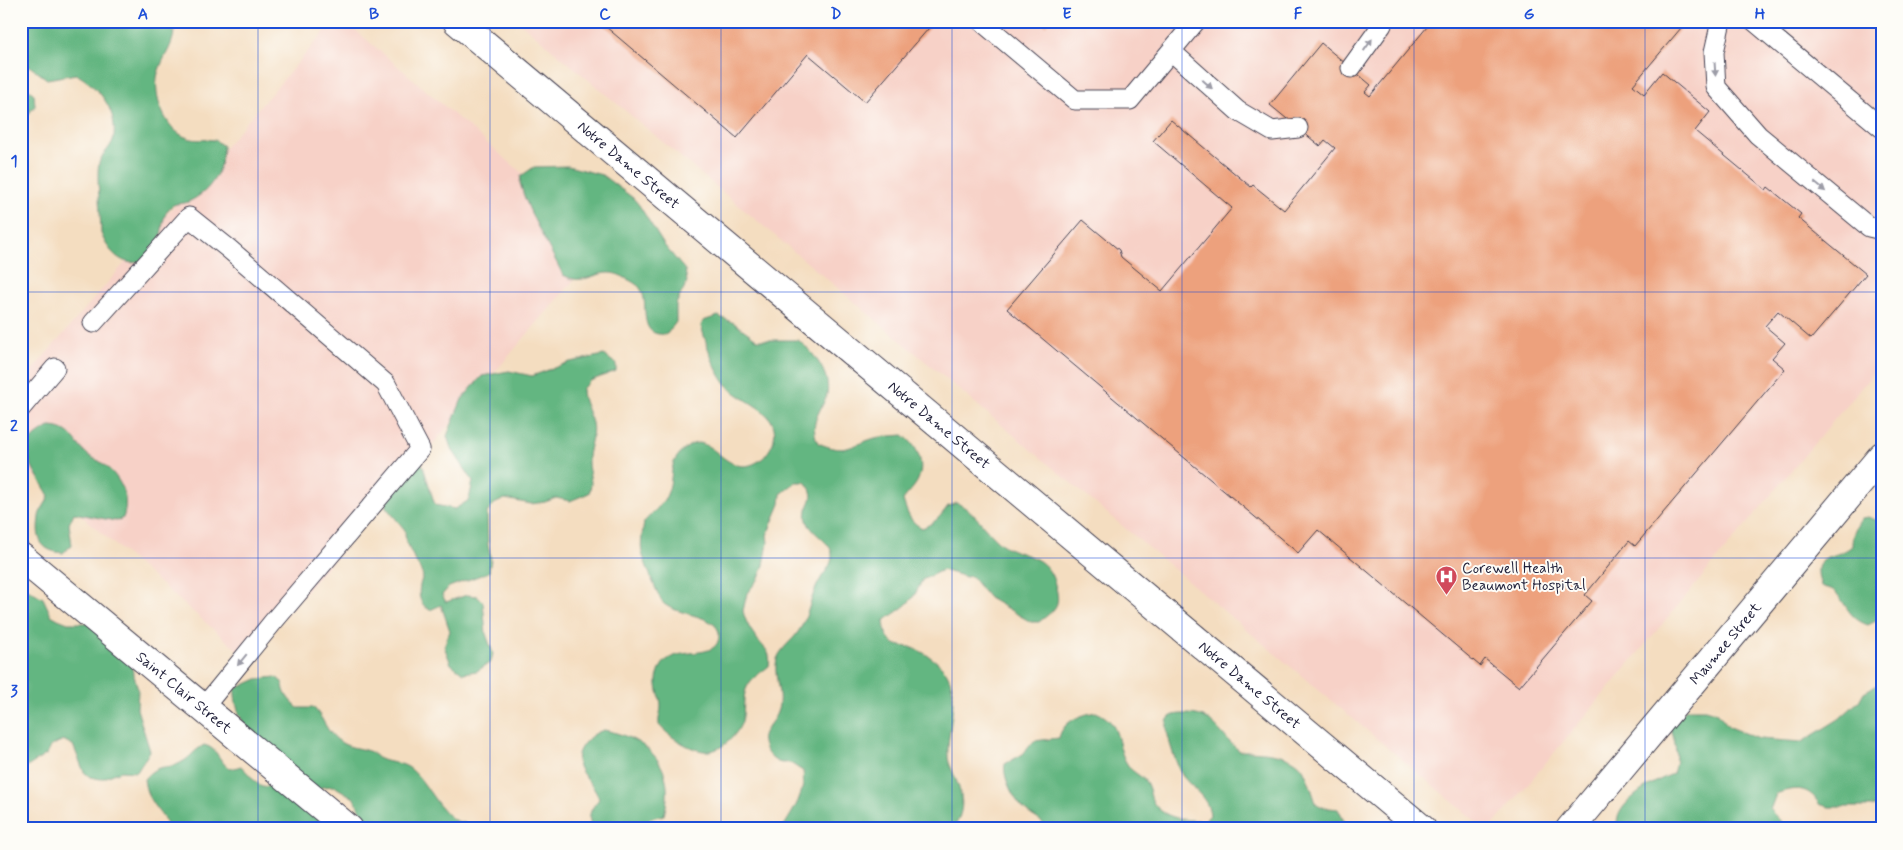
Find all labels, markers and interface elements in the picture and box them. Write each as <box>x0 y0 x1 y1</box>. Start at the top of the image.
text: A <box>138 4 148 25</box>
text: B <box>369 4 379 25</box>
text: C <box>599 4 611 25</box>
text: D <box>830 4 842 25</box>
text: E <box>1062 4 1072 25</box>
text: F <box>1294 4 1303 25</box>
text: G <box>1524 4 1535 25</box>
text: H <box>1755 4 1766 25</box>
one-way arrow <box>1363 38 1373 52</box>
one-way arrow <box>1711 61 1719 77</box>
one-way arrow <box>1201 78 1214 89</box>
street label: Notre Dame Street <box>573 117 683 214</box>
text: 1 <box>10 151 18 172</box>
one-way arrow <box>1814 181 1827 192</box>
street label: Notre Dame Street <box>883 377 994 474</box>
text: 2 <box>10 416 18 437</box>
place label: Corewell Health Beaumont Hospital <box>1462 559 1586 596</box>
hospital icon: Corewell Health Beaumont Hospital <box>1434 565 1458 596</box>
street label: Maumee Street <box>1686 598 1767 690</box>
street label: Notre Dame Street <box>1194 637 1304 734</box>
street label: Saint Clair Street <box>131 647 236 739</box>
one-way arrow <box>237 653 248 666</box>
text: 3 <box>10 681 18 702</box>

